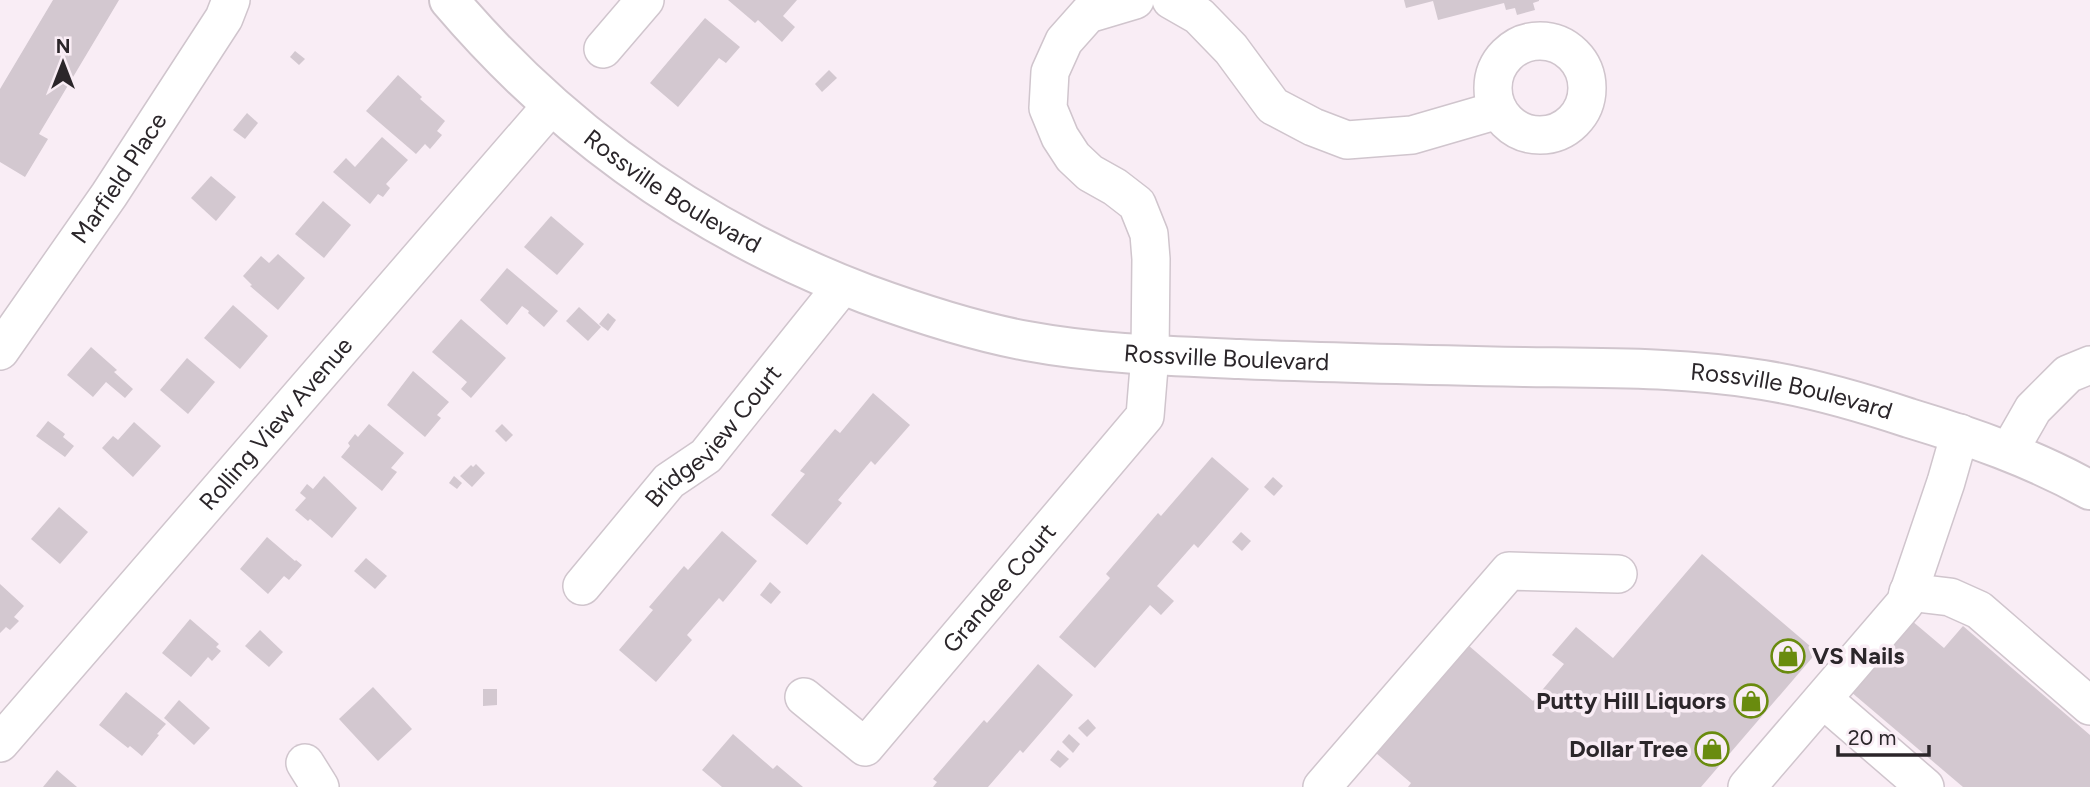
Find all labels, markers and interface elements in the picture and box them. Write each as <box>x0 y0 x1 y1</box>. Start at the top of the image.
north arrow <box>28 28 98 98</box>
text: N <box>56 35 70 58</box>
street label: Marfield Place <box>65 107 173 249</box>
street label: Rossville Boulevard <box>578 123 766 259</box>
street label: Rolling View Avenue <box>193 331 358 516</box>
street label: Rossville Boulevard <box>1123 338 1330 376</box>
street label: Rossville Boulevard <box>1689 357 1896 426</box>
street label: Bridgeview Court <box>638 359 787 513</box>
street label: Grandee Court <box>936 517 1062 658</box>
shop icon: VS Nails <box>1769 637 1807 675</box>
place label: VS Nails <box>1812 641 1904 670</box>
shop icon: Putty Hill Liquors <box>1732 682 1770 720</box>
place label: Putty Hill Liquors <box>1536 686 1726 715</box>
scale bar <box>1838 714 1929 758</box>
text: 20 m <box>1848 725 1896 750</box>
shop icon: Dollar Tree <box>1693 730 1731 768</box>
place label: Dollar Tree <box>1569 734 1688 763</box>

